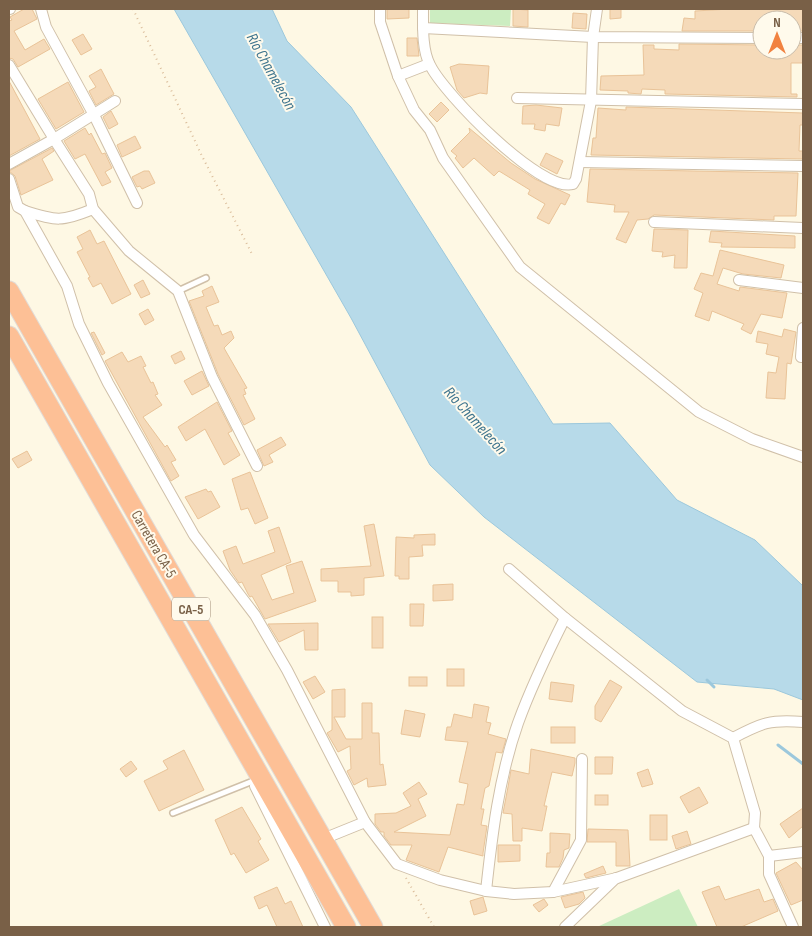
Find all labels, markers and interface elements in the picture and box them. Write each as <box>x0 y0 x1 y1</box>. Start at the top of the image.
north arrow <box>752 10 802 60</box>
text: N <box>773 14 781 31</box>
water label: Río Chamelecón <box>242 30 300 114</box>
water label: Río Chamelecón <box>439 383 511 459</box>
street label: Carretera CA-5 <box>127 507 180 581</box>
road number: CA-5 <box>172 598 210 620</box>

